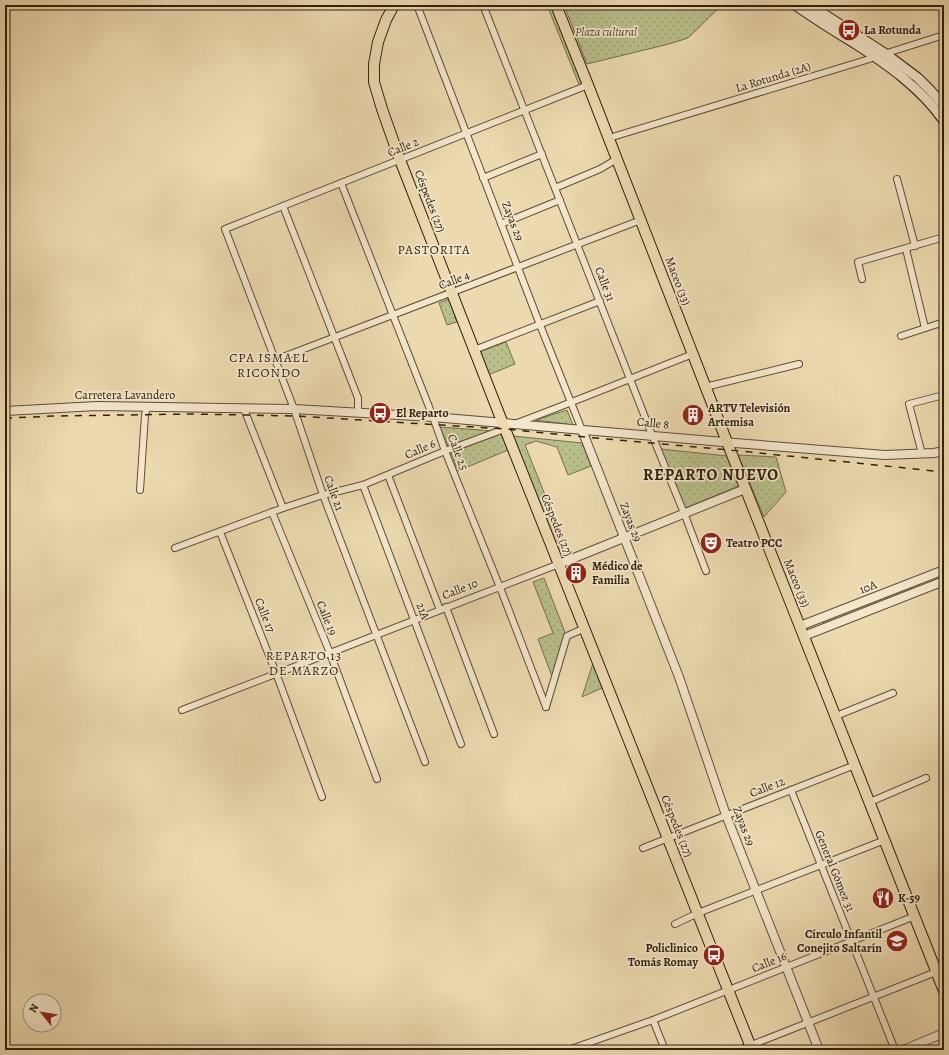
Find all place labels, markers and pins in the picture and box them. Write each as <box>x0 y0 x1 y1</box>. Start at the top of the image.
bus stop icon: La Rotunda <box>836 17 862 43</box>
place label: La Rotunda <box>864 22 921 38</box>
bus stop icon: El Reparto <box>367 400 393 426</box>
place label: ARTV Televisión Artemisa <box>707 400 791 430</box>
building icon: ARTV Televisión Artemisa <box>680 402 706 428</box>
place label: El Reparto <box>396 405 449 421</box>
theatre icon: Teatro PCC <box>698 530 724 556</box>
place label: Teatro PCC <box>726 535 782 551</box>
place label: Médico de Familia <box>592 558 643 588</box>
building icon: Médico de Familia <box>563 560 589 586</box>
restaurant icon: K-59 <box>870 885 896 911</box>
place label: K-59 <box>898 890 921 906</box>
place label: Círculo Infantil Conejito Saltarín <box>797 926 883 956</box>
school or university icon: Círculo Infantil Conejito Saltarín <box>884 928 910 954</box>
place label: Policlinico Tomás Romay <box>628 940 698 970</box>
bus stop icon: Policlinico Tomás Romay <box>701 942 727 968</box>

